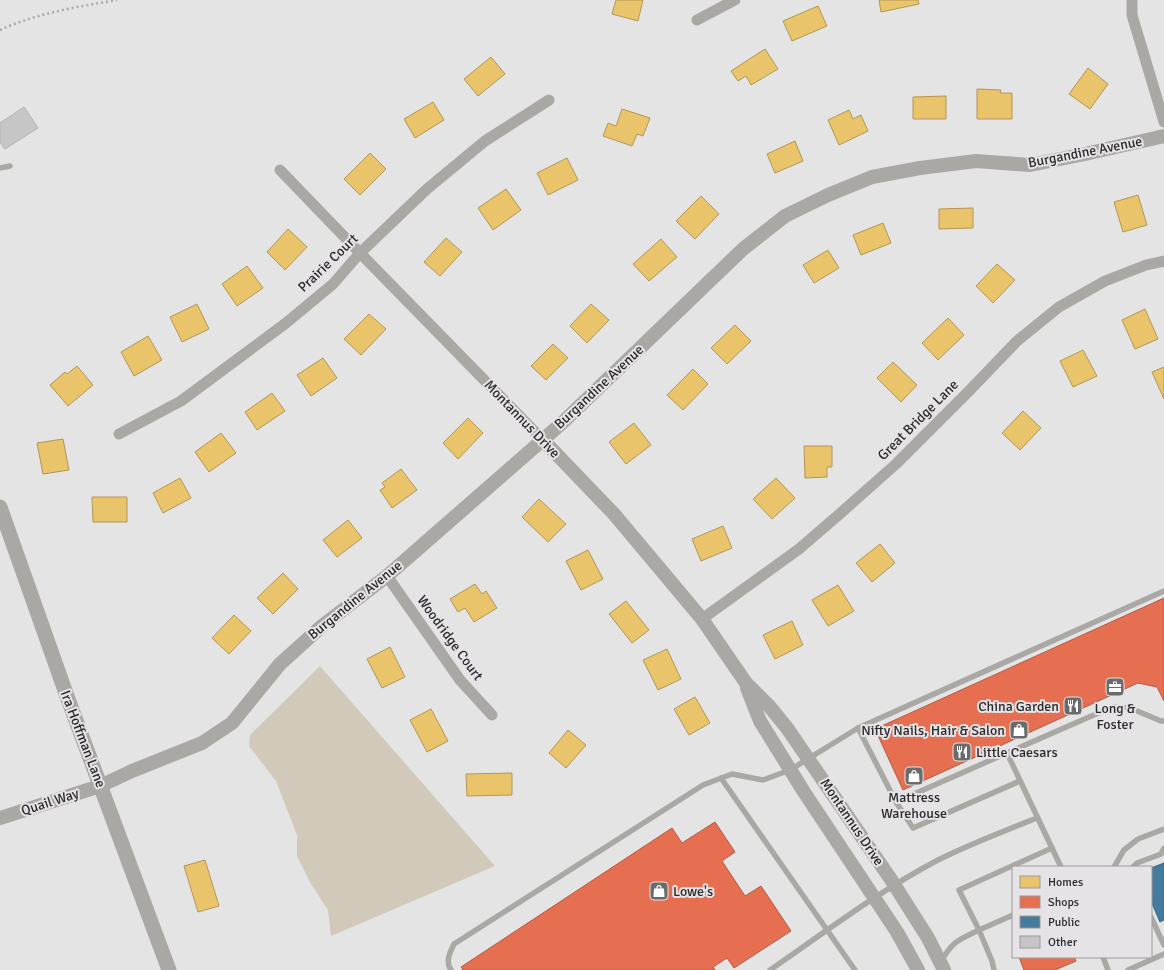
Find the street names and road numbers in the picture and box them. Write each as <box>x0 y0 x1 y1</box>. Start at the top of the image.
street label: Burgandine Avenue <box>1026 133 1144 171</box>
street label: Prairie Court <box>295 230 362 296</box>
street label: Burgandine Avenue <box>551 341 647 433</box>
street label: Great Bridge Lane <box>874 376 962 464</box>
street label: Montannus Drive <box>481 377 563 461</box>
street label: Burgandine Avenue <box>305 557 405 643</box>
street label: Woodridge Court <box>413 592 487 684</box>
street label: Ira Hoffman Lane <box>57 688 109 790</box>
street label: Montannus Drive <box>817 775 887 869</box>
street label: Quail Way <box>19 785 81 819</box>

